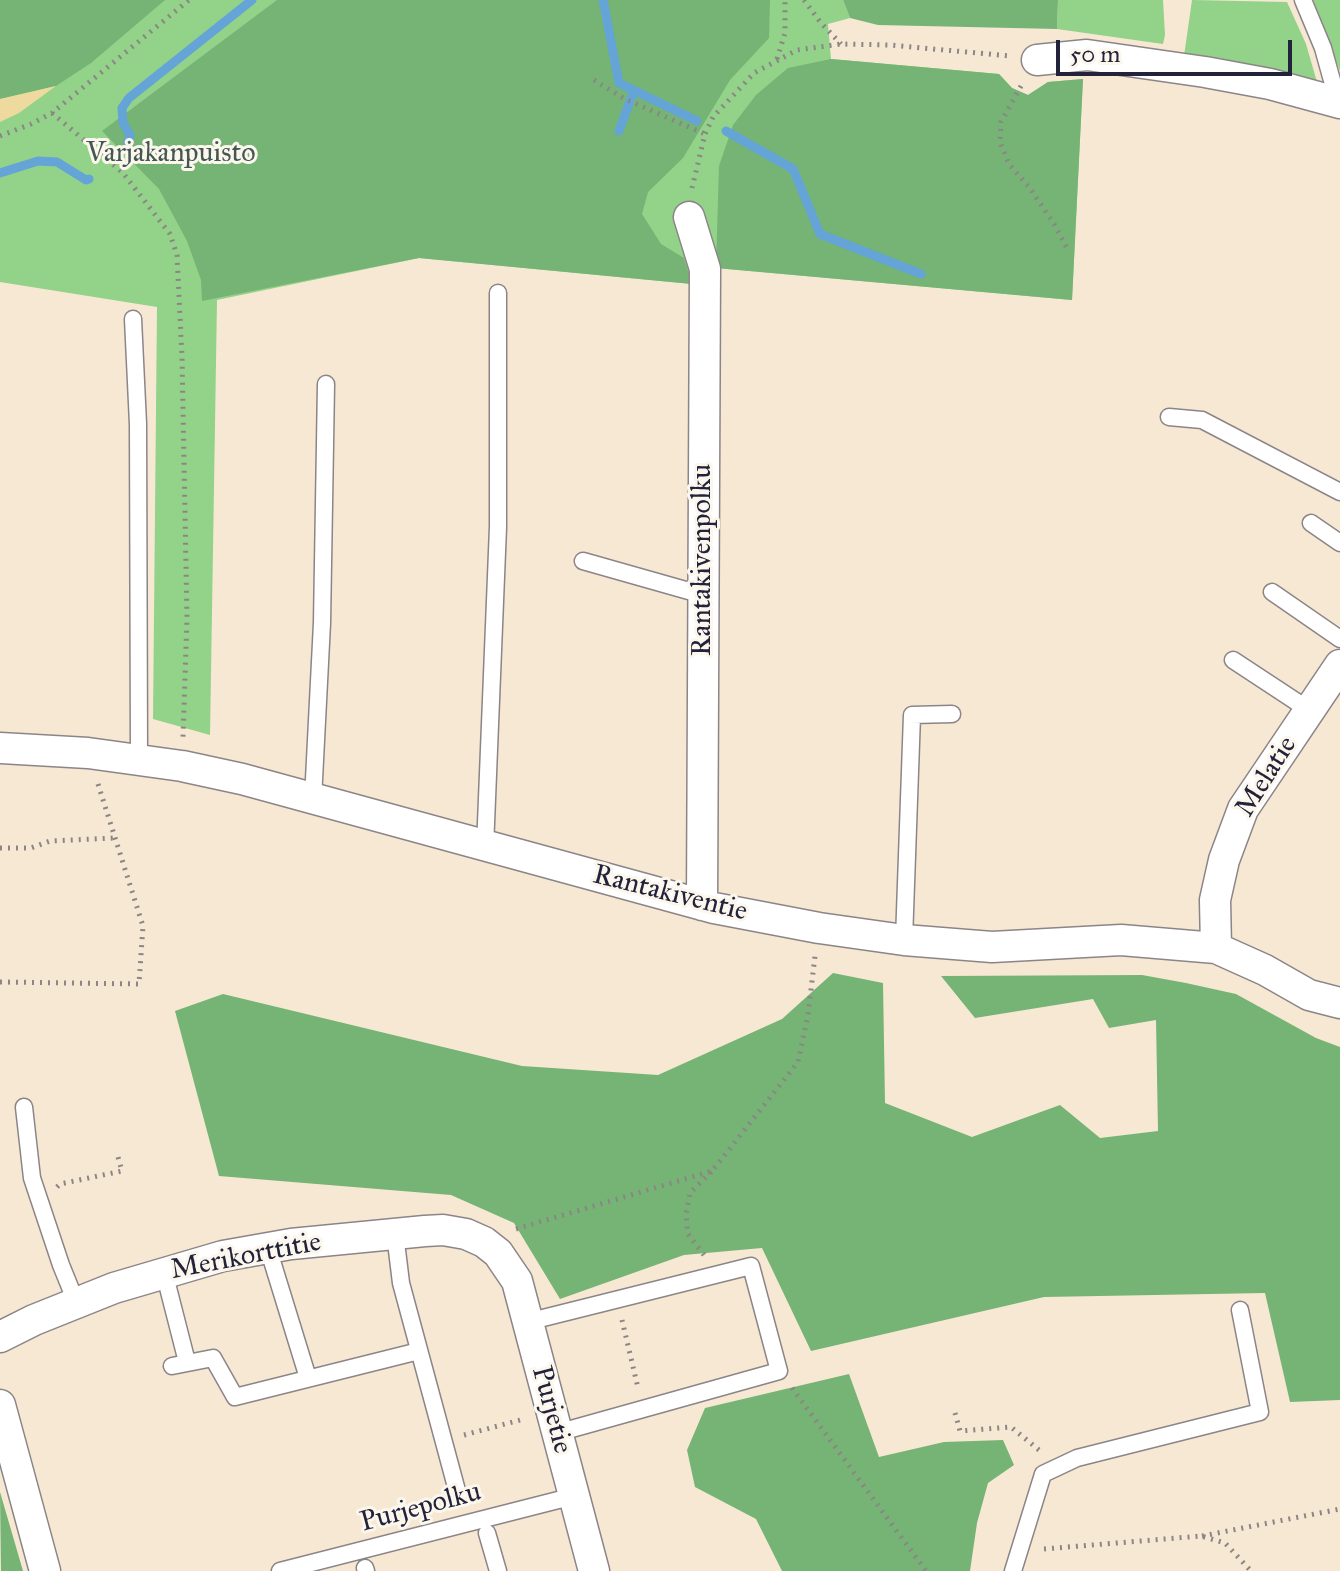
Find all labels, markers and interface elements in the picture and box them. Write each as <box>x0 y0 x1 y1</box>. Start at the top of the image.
scale bar <box>1060 24 1296 74</box>
text: 50 m <box>1070 39 1120 69</box>
park label: Varjakanpuisto <box>86 137 256 171</box>
street label: Rantakivenpolku <box>686 464 720 656</box>
street label: Melatie <box>1229 730 1305 824</box>
street label: Rantakiventie <box>589 859 751 929</box>
street label: Merikorttitie <box>168 1226 324 1288</box>
street label: Purjetie <box>523 1363 579 1457</box>
street label: Purjepolku <box>357 1476 485 1540</box>

